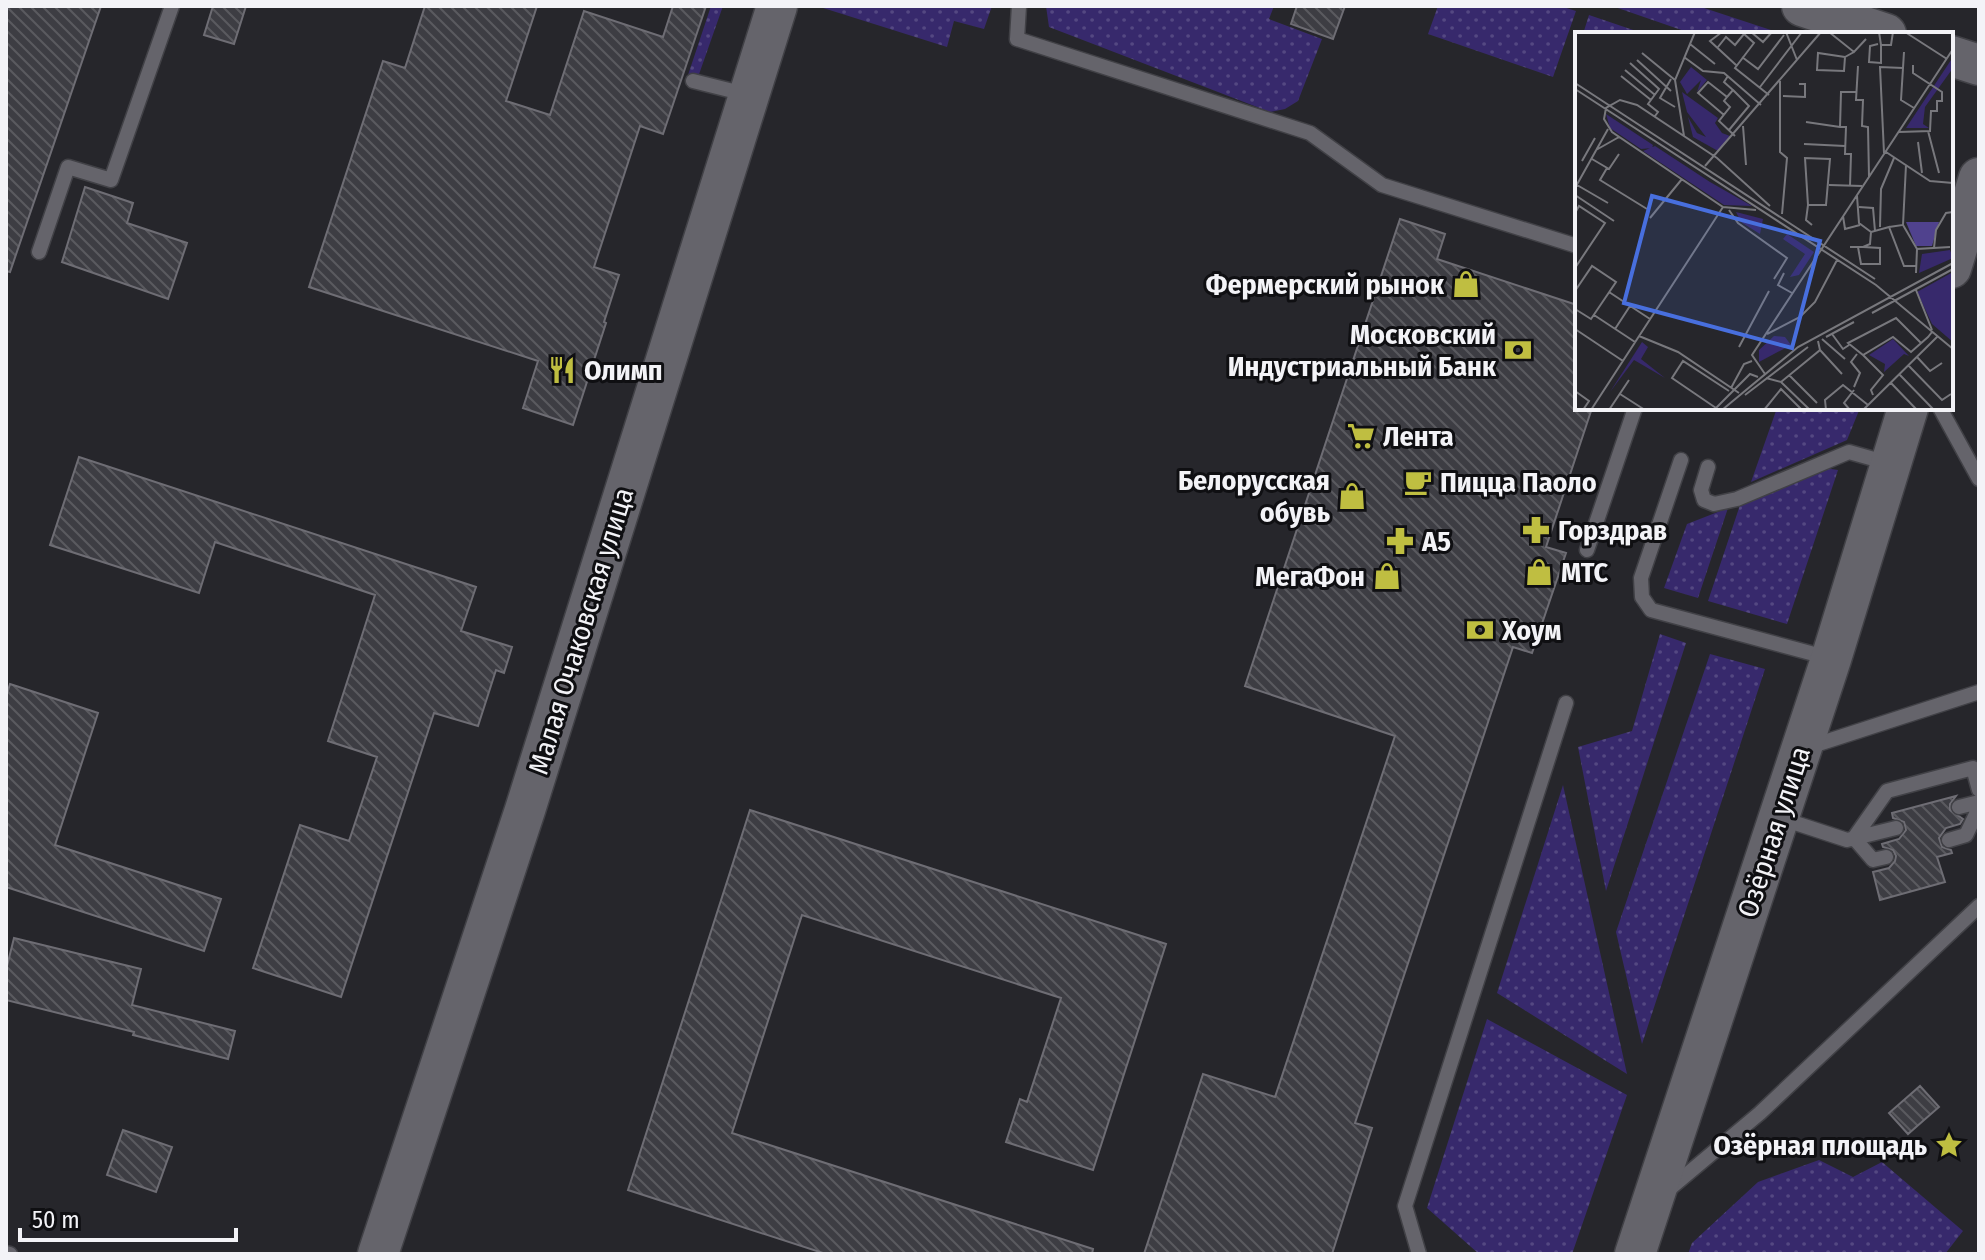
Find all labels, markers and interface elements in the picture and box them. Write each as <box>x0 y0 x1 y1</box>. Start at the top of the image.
inset map <box>1575 32 1953 410</box>
place label: Фермерский рынок <box>1206 268 1445 301</box>
shop icon: Фермерский рынок <box>1451 269 1481 299</box>
place label: Московский Индустриальный Банк <box>1228 318 1497 383</box>
bank icon: Московский Индустриальный Банк <box>1503 335 1533 365</box>
place label: Олимп <box>584 354 663 387</box>
restaurant icon: Олимп <box>547 355 577 385</box>
place label: Лента <box>1383 420 1454 453</box>
supermarket icon: Лента <box>1346 421 1376 451</box>
place label: Белорусская обувь <box>1178 464 1330 529</box>
place label: Пицца Паоло <box>1440 466 1597 499</box>
cafe icon: Пицца Паоло <box>1403 467 1433 497</box>
shop icon: Белорусская обувь <box>1337 481 1367 511</box>
street label: Малая Очаковская улица <box>522 484 640 778</box>
place label: Горздрав <box>1558 514 1667 547</box>
pharmacy icon: Горздрав <box>1521 515 1551 545</box>
place label: А5 <box>1421 525 1451 558</box>
pharmacy icon: А5 <box>1385 526 1415 556</box>
place label: МТС <box>1561 556 1608 589</box>
shop icon: МТС <box>1524 557 1554 587</box>
place label: МегаФон <box>1255 560 1365 593</box>
shop icon: МегаФон <box>1372 561 1402 591</box>
place label: Хоум <box>1501 614 1561 647</box>
bank icon: Хоум <box>1465 615 1495 645</box>
street label: Озёрная улица <box>1731 742 1817 922</box>
place label: Озёрная площадь <box>1713 1129 1927 1162</box>
place icon: Озёрная площадь <box>1934 1130 1964 1160</box>
scale bar <box>20 1192 236 1242</box>
text: 50 m <box>32 1206 80 1234</box>

